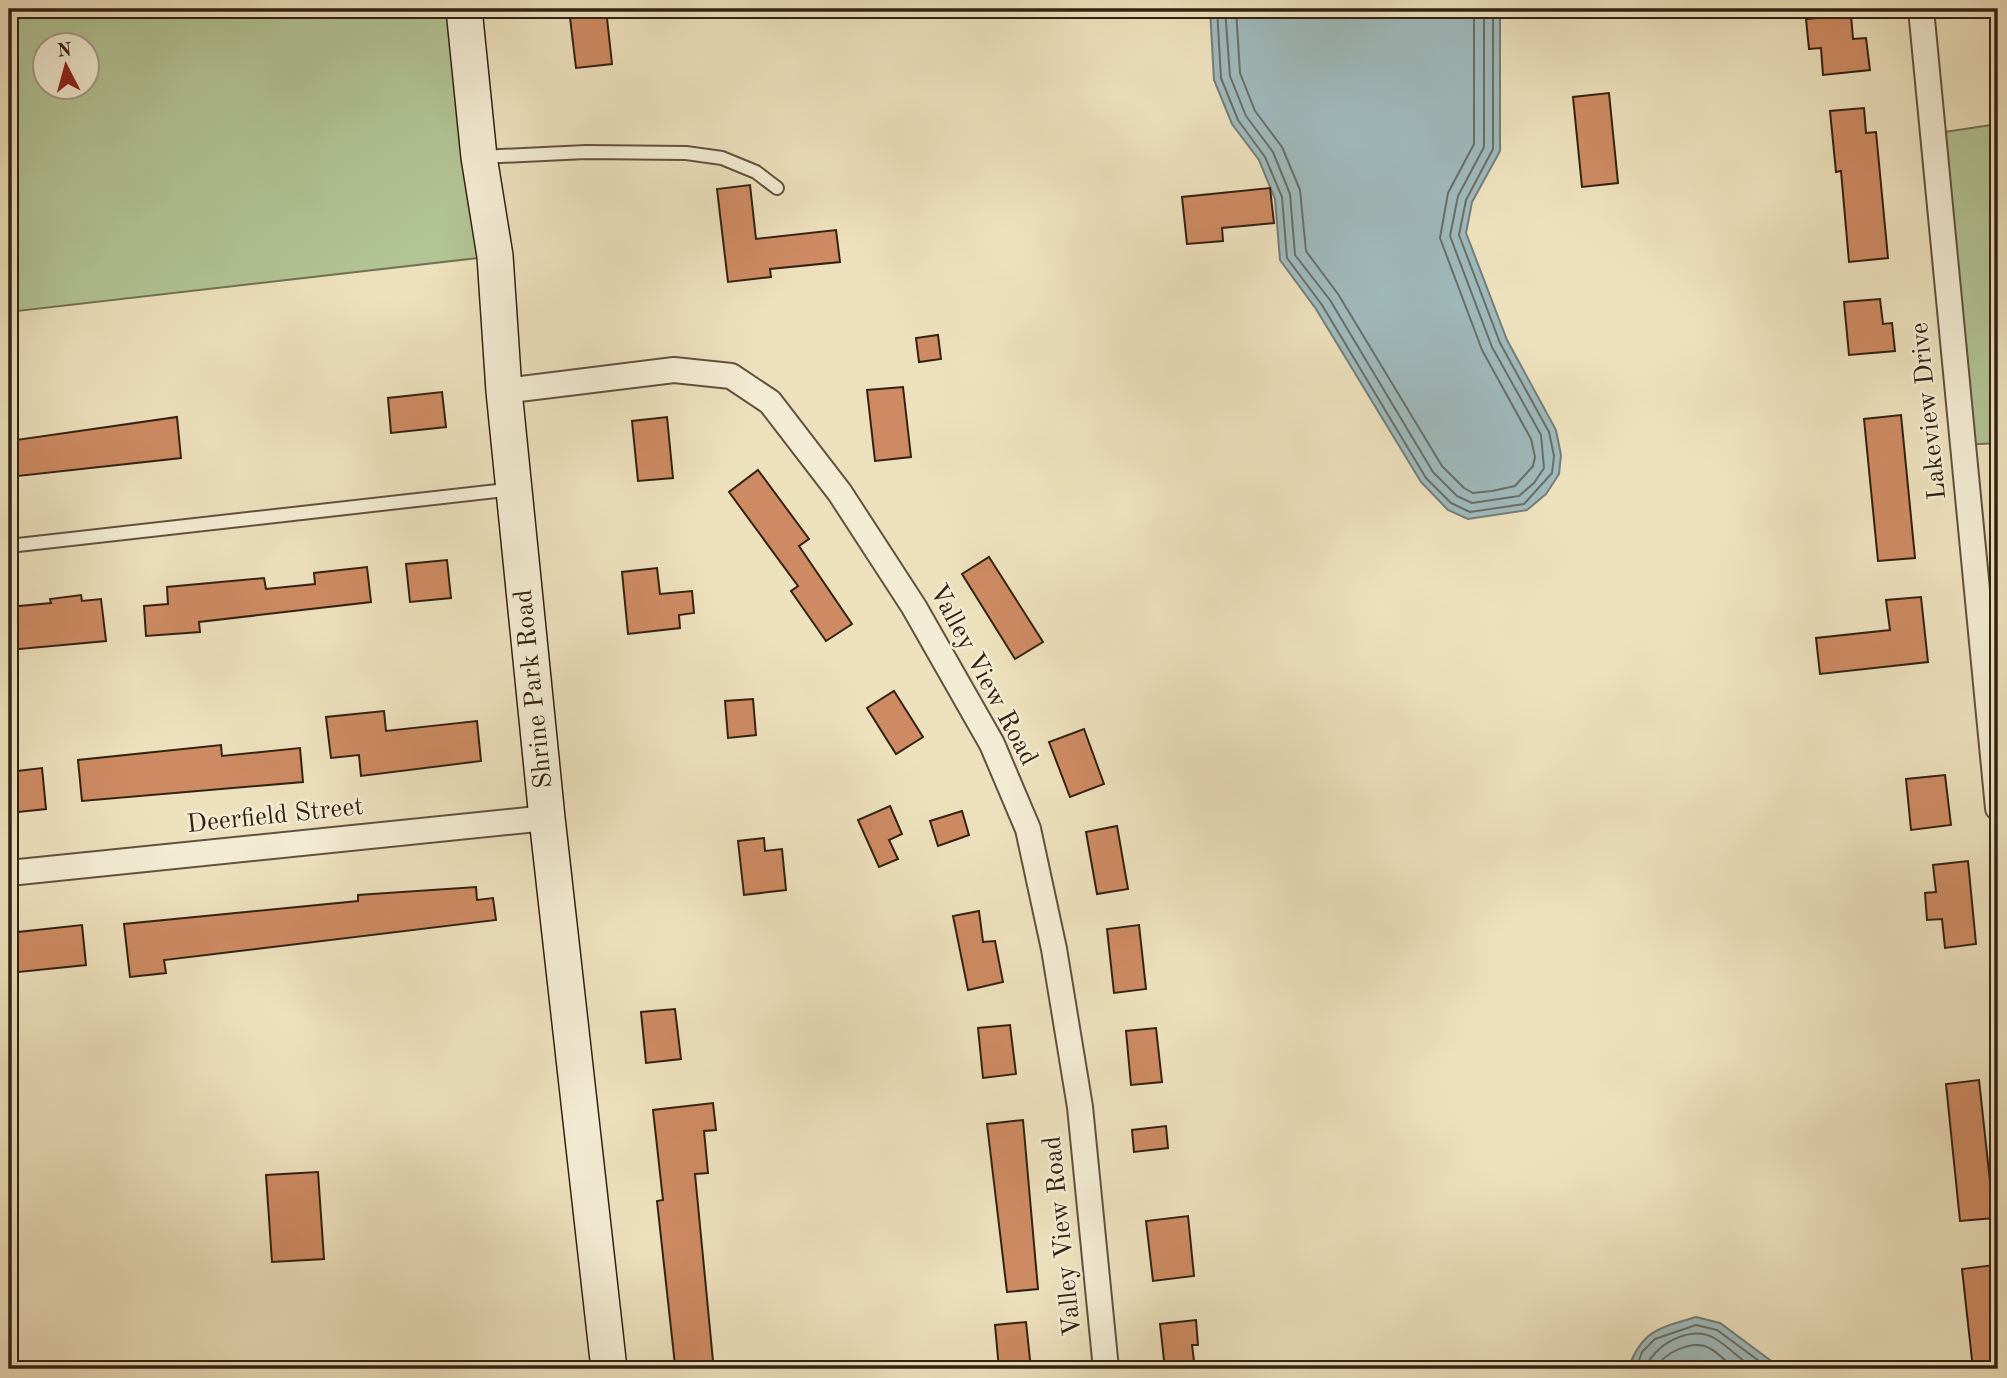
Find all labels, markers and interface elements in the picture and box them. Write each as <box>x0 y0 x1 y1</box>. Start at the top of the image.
north arrow <box>32 32 102 102</box>
text: N <box>56 41 73 62</box>
street label: Lakeview Drive <box>1907 321 1951 501</box>
street label: Valley View Road <box>924 580 1042 770</box>
street label: Shrine Park Road <box>511 588 557 790</box>
street label: Deerfield Street <box>185 794 365 838</box>
street label: Valley View Road <box>1040 1135 1086 1337</box>

